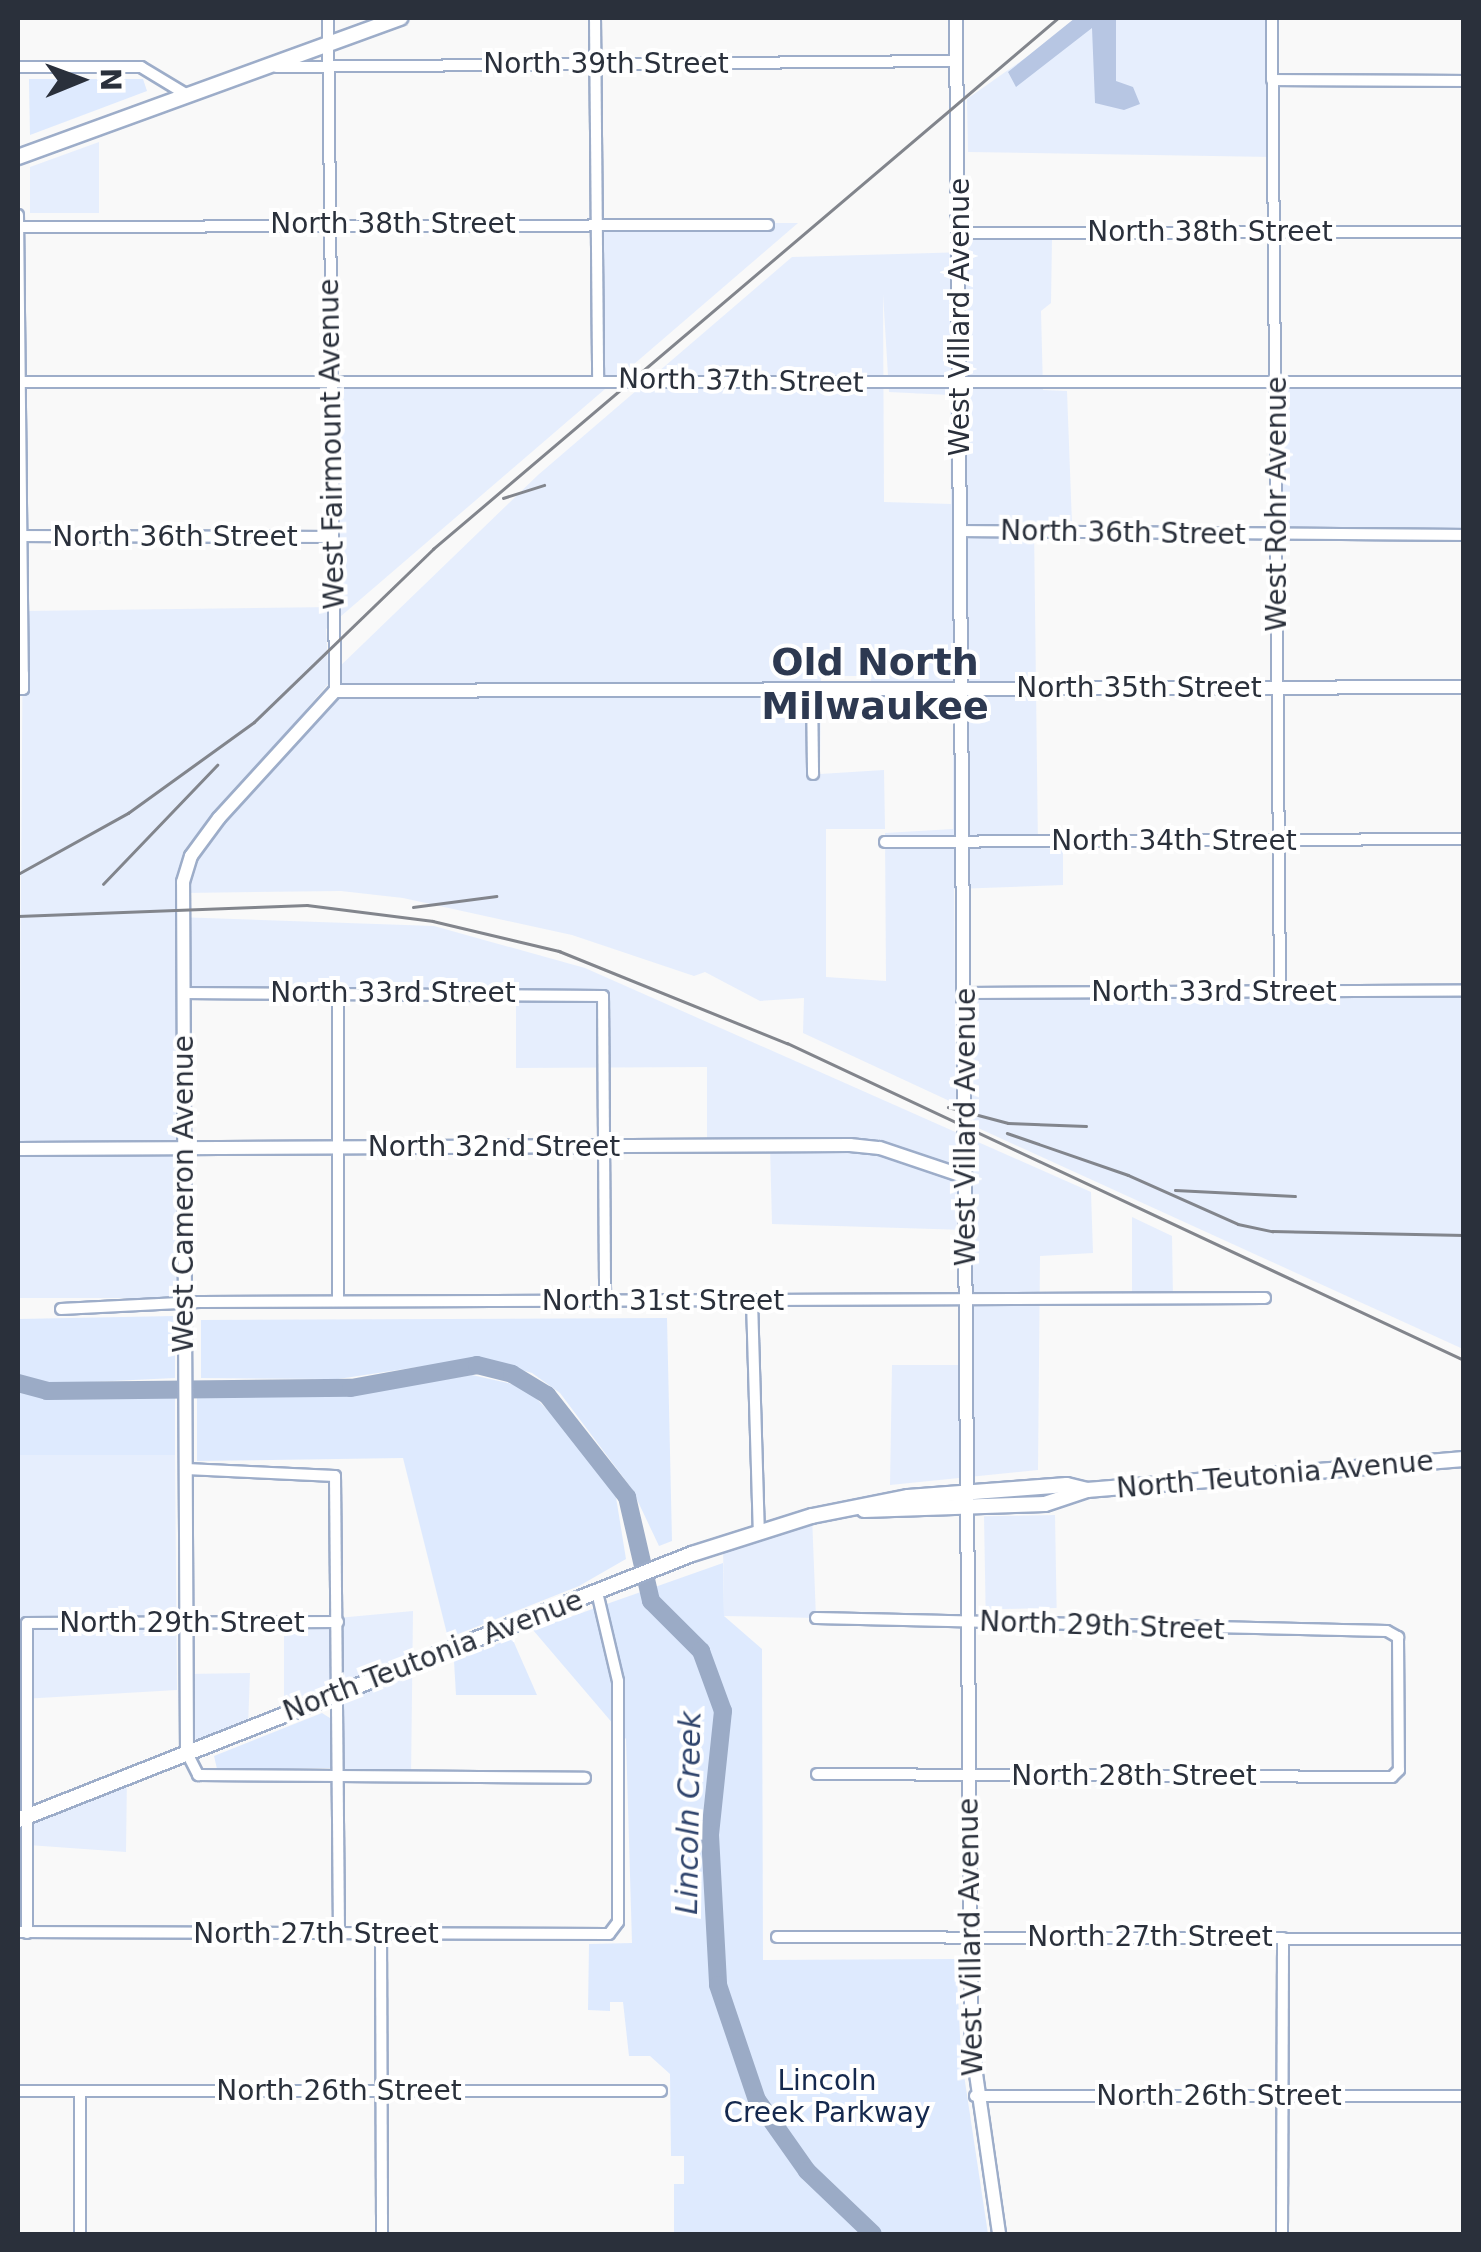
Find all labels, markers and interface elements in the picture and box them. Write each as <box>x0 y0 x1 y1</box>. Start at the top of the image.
north arrow <box>30 30 130 130</box>
street label: North 39th Street <box>483 47 729 81</box>
text: N <box>94 67 127 91</box>
street label: West Villard Avenue <box>943 178 977 456</box>
street label: North 38th Street <box>270 207 516 241</box>
street label: North 38th Street <box>1087 215 1333 249</box>
street label: West Fairmount Avenue <box>312 278 352 610</box>
street label: North 37th Street <box>618 362 864 400</box>
street label: West Rohr Avenue <box>1260 376 1294 632</box>
street label: North 36th Street <box>1000 514 1246 552</box>
street label: North 36th Street <box>52 520 298 554</box>
district label: Old North Milwaukee <box>761 640 989 729</box>
street label: North 35th Street <box>1016 671 1262 705</box>
street label: North 34th Street <box>1051 824 1297 858</box>
street label: North 33rd Street <box>1091 975 1337 1009</box>
street label: North 33rd Street <box>270 976 516 1010</box>
street label: West Villard Avenue <box>949 988 983 1266</box>
street label: West Cameron Avenue <box>167 1035 201 1353</box>
street label: North 32nd Street <box>368 1130 620 1164</box>
street label: North 31st Street <box>542 1284 784 1318</box>
street label: North Teutonia Avenue <box>1115 1444 1435 1506</box>
street label: North Teutonia Avenue <box>278 1583 588 1729</box>
street label: North 29th Street <box>979 1605 1225 1647</box>
street label: North 29th Street <box>59 1606 305 1640</box>
water label: Lincoln Creek <box>669 1711 709 1915</box>
street label: North 28th Street <box>1011 1759 1257 1793</box>
street label: West Villard Avenue <box>952 1797 990 2077</box>
street label: North 27th Street <box>193 1917 439 1951</box>
street label: North 27th Street <box>1027 1920 1273 1954</box>
park label: Lincoln Creek Parkway <box>723 2064 931 2130</box>
street label: North 26th Street <box>216 2074 462 2108</box>
street label: North 26th Street <box>1096 2079 1342 2113</box>

